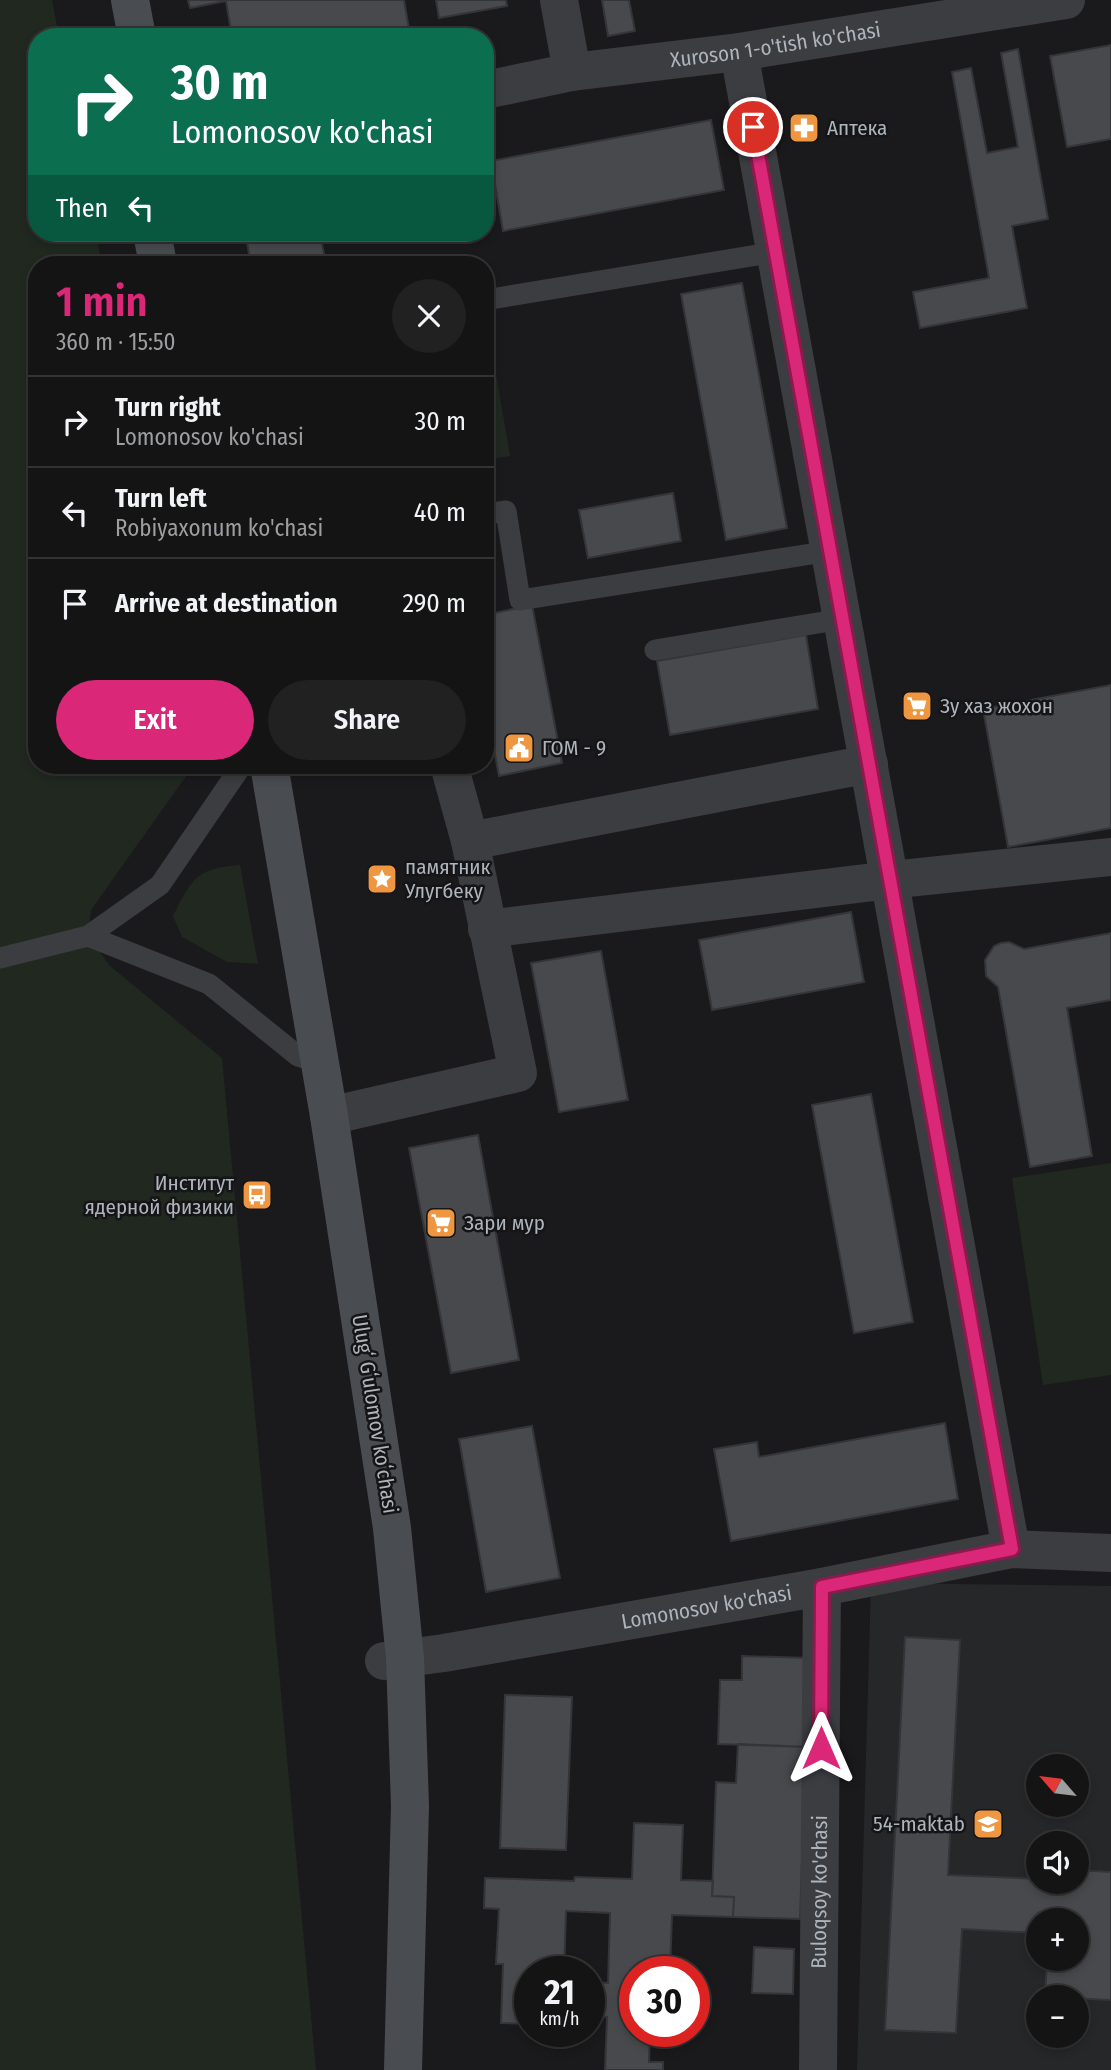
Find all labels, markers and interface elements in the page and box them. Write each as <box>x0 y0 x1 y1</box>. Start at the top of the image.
street label: Хuroson 1-o'tish ko'chasi <box>669 17 882 73</box>
text: 30 m <box>171 53 269 112</box>
icon: right <box>56 56 147 147</box>
pin <box>723 97 783 157</box>
icon: arrive <box>734 108 772 146</box>
pharmacy icon: Аптека <box>787 111 821 145</box>
text: Lomonosov ko'chasi <box>171 113 434 151</box>
place label: Аптека <box>827 115 887 141</box>
icon: left <box>122 189 160 227</box>
text: Then <box>56 193 108 224</box>
text: 1 min <box>56 277 147 327</box>
button: close <box>392 279 466 353</box>
text: 360 m · 15:50 <box>56 328 176 356</box>
text: Turn right <box>115 392 221 423</box>
icon: right <box>56 403 94 441</box>
text: 30 m <box>415 406 466 437</box>
text: Lomonosov ko'chasi <box>115 423 304 451</box>
text: Turn left <box>115 483 207 514</box>
icon: left <box>56 494 94 532</box>
text: 40 m <box>414 497 466 528</box>
text: Robiyaxonum ko'chasi <box>115 514 323 542</box>
icon: arrive <box>56 585 94 623</box>
text: Arrive at destination <box>115 588 338 619</box>
text: 290 m <box>402 588 466 619</box>
button: Exit <box>56 680 254 760</box>
button: Share <box>268 680 466 760</box>
supermarket icon: Зу хаз жохон <box>900 689 934 723</box>
place label: Зу хаз жохон <box>940 693 1053 719</box>
public building icon: ГОМ - 9 <box>502 731 536 765</box>
place label: ГОМ - 9 <box>542 735 606 761</box>
place label: памятник Улугбеку <box>404 854 491 904</box>
place icon: памятник Улугбеку <box>365 862 399 896</box>
place label: Институт ядерной физики <box>85 1170 234 1220</box>
bus stop icon: Институт ядерной физики <box>240 1178 274 1212</box>
supermarket icon: Зари мур <box>424 1206 458 1240</box>
place label: Зари мур <box>464 1210 545 1236</box>
street label: Ulugʻ Gʻulomov koʻchasi <box>346 1313 404 1515</box>
street label: Lomonosov ko'chasi <box>619 1580 794 1635</box>
position arrow <box>784 1711 858 1785</box>
north arrow <box>1026 1754 1088 1816</box>
map controls <box>1026 1754 1089 2048</box>
school or university icon: 54-maktab <box>971 1807 1005 1841</box>
place label: 54-maktab <box>873 1811 965 1837</box>
street label: Buloqsoy ko'chasi <box>806 1815 833 1969</box>
button: sound <box>1026 1831 1089 1894</box>
button: + <box>1026 1908 1089 1971</box>
speed limit sign: 30 <box>619 1956 710 2047</box>
text: 21 <box>544 1971 575 2013</box>
button: − <box>1026 1985 1089 2048</box>
text: km/h <box>539 2008 580 2030</box>

